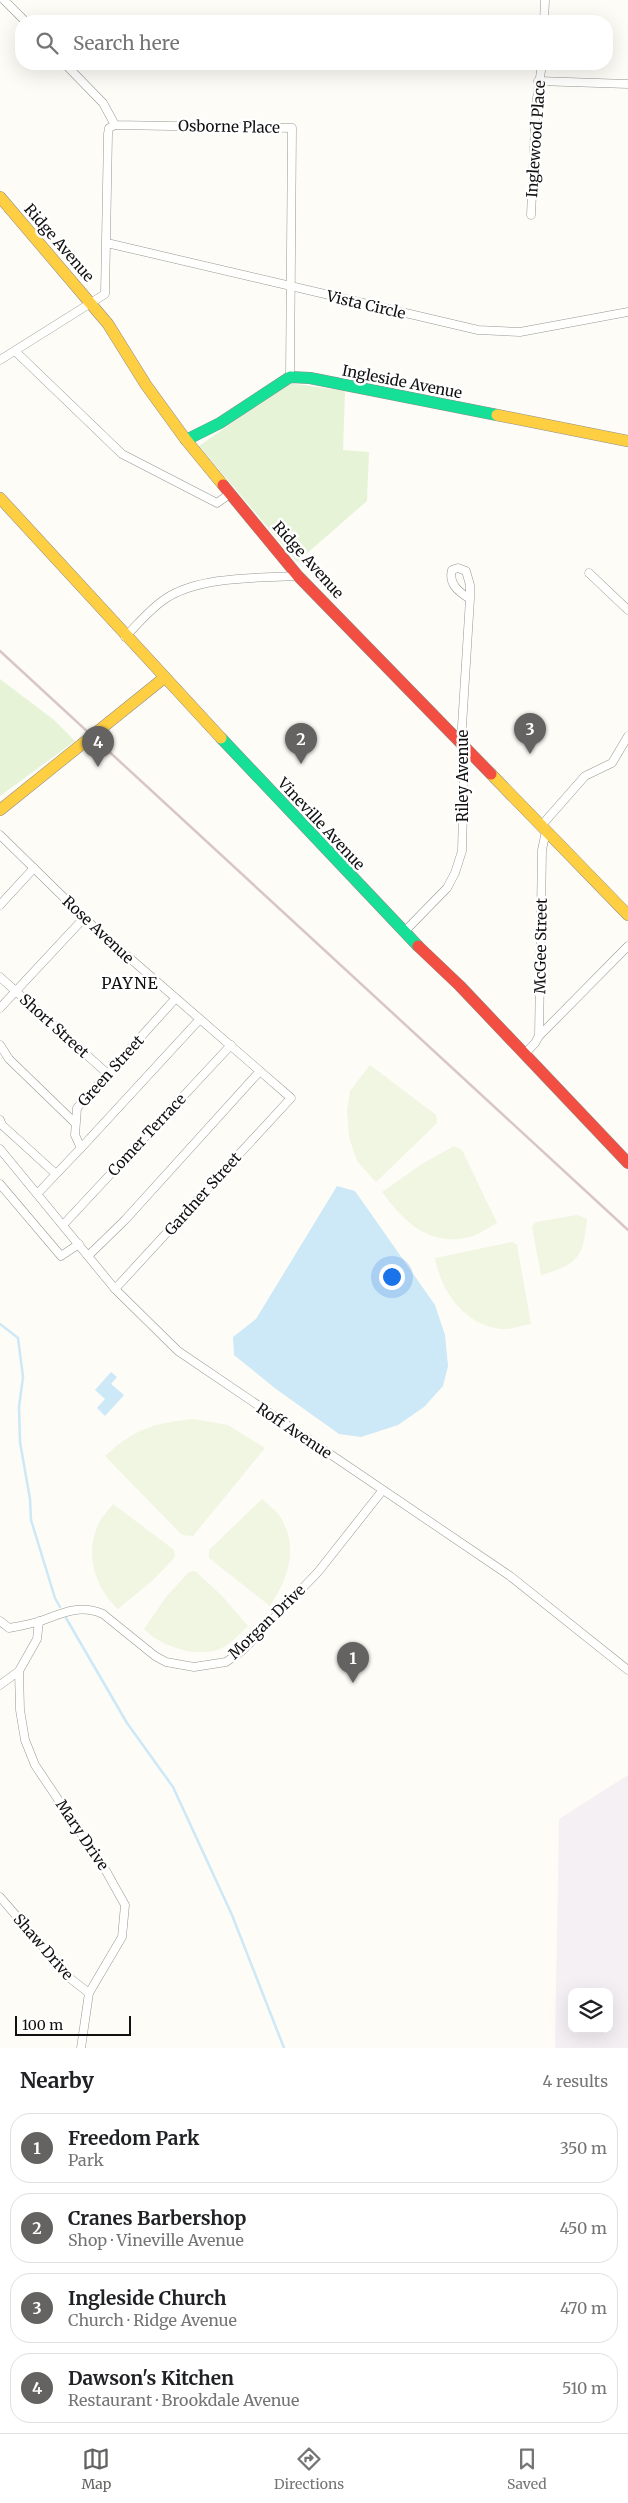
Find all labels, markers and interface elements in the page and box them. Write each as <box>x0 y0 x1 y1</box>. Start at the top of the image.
search box <box>15 15 613 70</box>
icon: search <box>33 29 61 57</box>
text: Search here <box>73 31 180 55</box>
street label: Inglewood Place <box>522 79 549 198</box>
street label: Osborne Place <box>178 116 280 137</box>
street label: Ridge Avenue <box>20 200 99 286</box>
street label: Vista Circle <box>324 286 408 323</box>
street label: Ingleside Avenue <box>340 361 464 402</box>
street label: Ridge Avenue <box>269 517 348 602</box>
pin: 3 <box>514 713 546 754</box>
pin: 2 <box>285 723 317 764</box>
pin: 4 <box>82 726 114 767</box>
street label: Riley Avenue <box>453 729 472 822</box>
street label: Vineville Avenue <box>273 773 369 874</box>
street label: Rose Avenue <box>59 892 138 968</box>
street label: McGee Street <box>530 898 551 994</box>
district label: PAYNE <box>101 973 159 993</box>
street label: Short Street <box>16 990 93 1062</box>
street label: Green Street <box>74 1031 148 1110</box>
street label: Comer Terrace <box>104 1089 190 1180</box>
street label: Gardner Street <box>160 1148 245 1239</box>
your location <box>379 1264 405 1290</box>
street label: Roff Avenue <box>253 1398 336 1463</box>
street label: Morgan Drive <box>224 1580 309 1663</box>
pin: 1 <box>337 1642 369 1683</box>
street label: Mary Drive <box>52 1796 113 1874</box>
street label: Shaw Drive <box>9 1910 78 1984</box>
map controls <box>568 1988 613 2033</box>
button: layers <box>568 1988 613 2033</box>
scale bar <box>15 2013 131 2036</box>
text: 100 m <box>22 2016 63 2034</box>
text: Nearby <box>20 2067 94 2094</box>
text: 4 results <box>542 2071 608 2091</box>
text: Freedom Park <box>68 2126 199 2150</box>
text: 1 <box>33 2138 41 2158</box>
text: 350 m <box>560 2138 607 2158</box>
text: Park <box>68 2150 104 2170</box>
text: Cranes Barbershop <box>68 2206 246 2230</box>
text: 2 <box>32 2218 42 2238</box>
text: 450 m <box>559 2218 607 2238</box>
text: Shop · Vineville Avenue <box>68 2230 244 2250</box>
text: Ingleside Church <box>68 2286 226 2310</box>
text: 3 <box>32 2298 42 2318</box>
text: 470 m <box>560 2298 607 2318</box>
text: Church · Ridge Avenue <box>68 2310 237 2330</box>
text: Dawson's Kitchen <box>68 2366 234 2390</box>
text: 4 <box>32 2378 42 2398</box>
text: 510 m <box>562 2378 607 2398</box>
text: Restaurant · Brookdale Avenue <box>68 2390 299 2410</box>
tab: Map <box>81 2445 111 2493</box>
tab: Directions <box>274 2445 344 2493</box>
tab: Saved <box>507 2445 547 2493</box>

